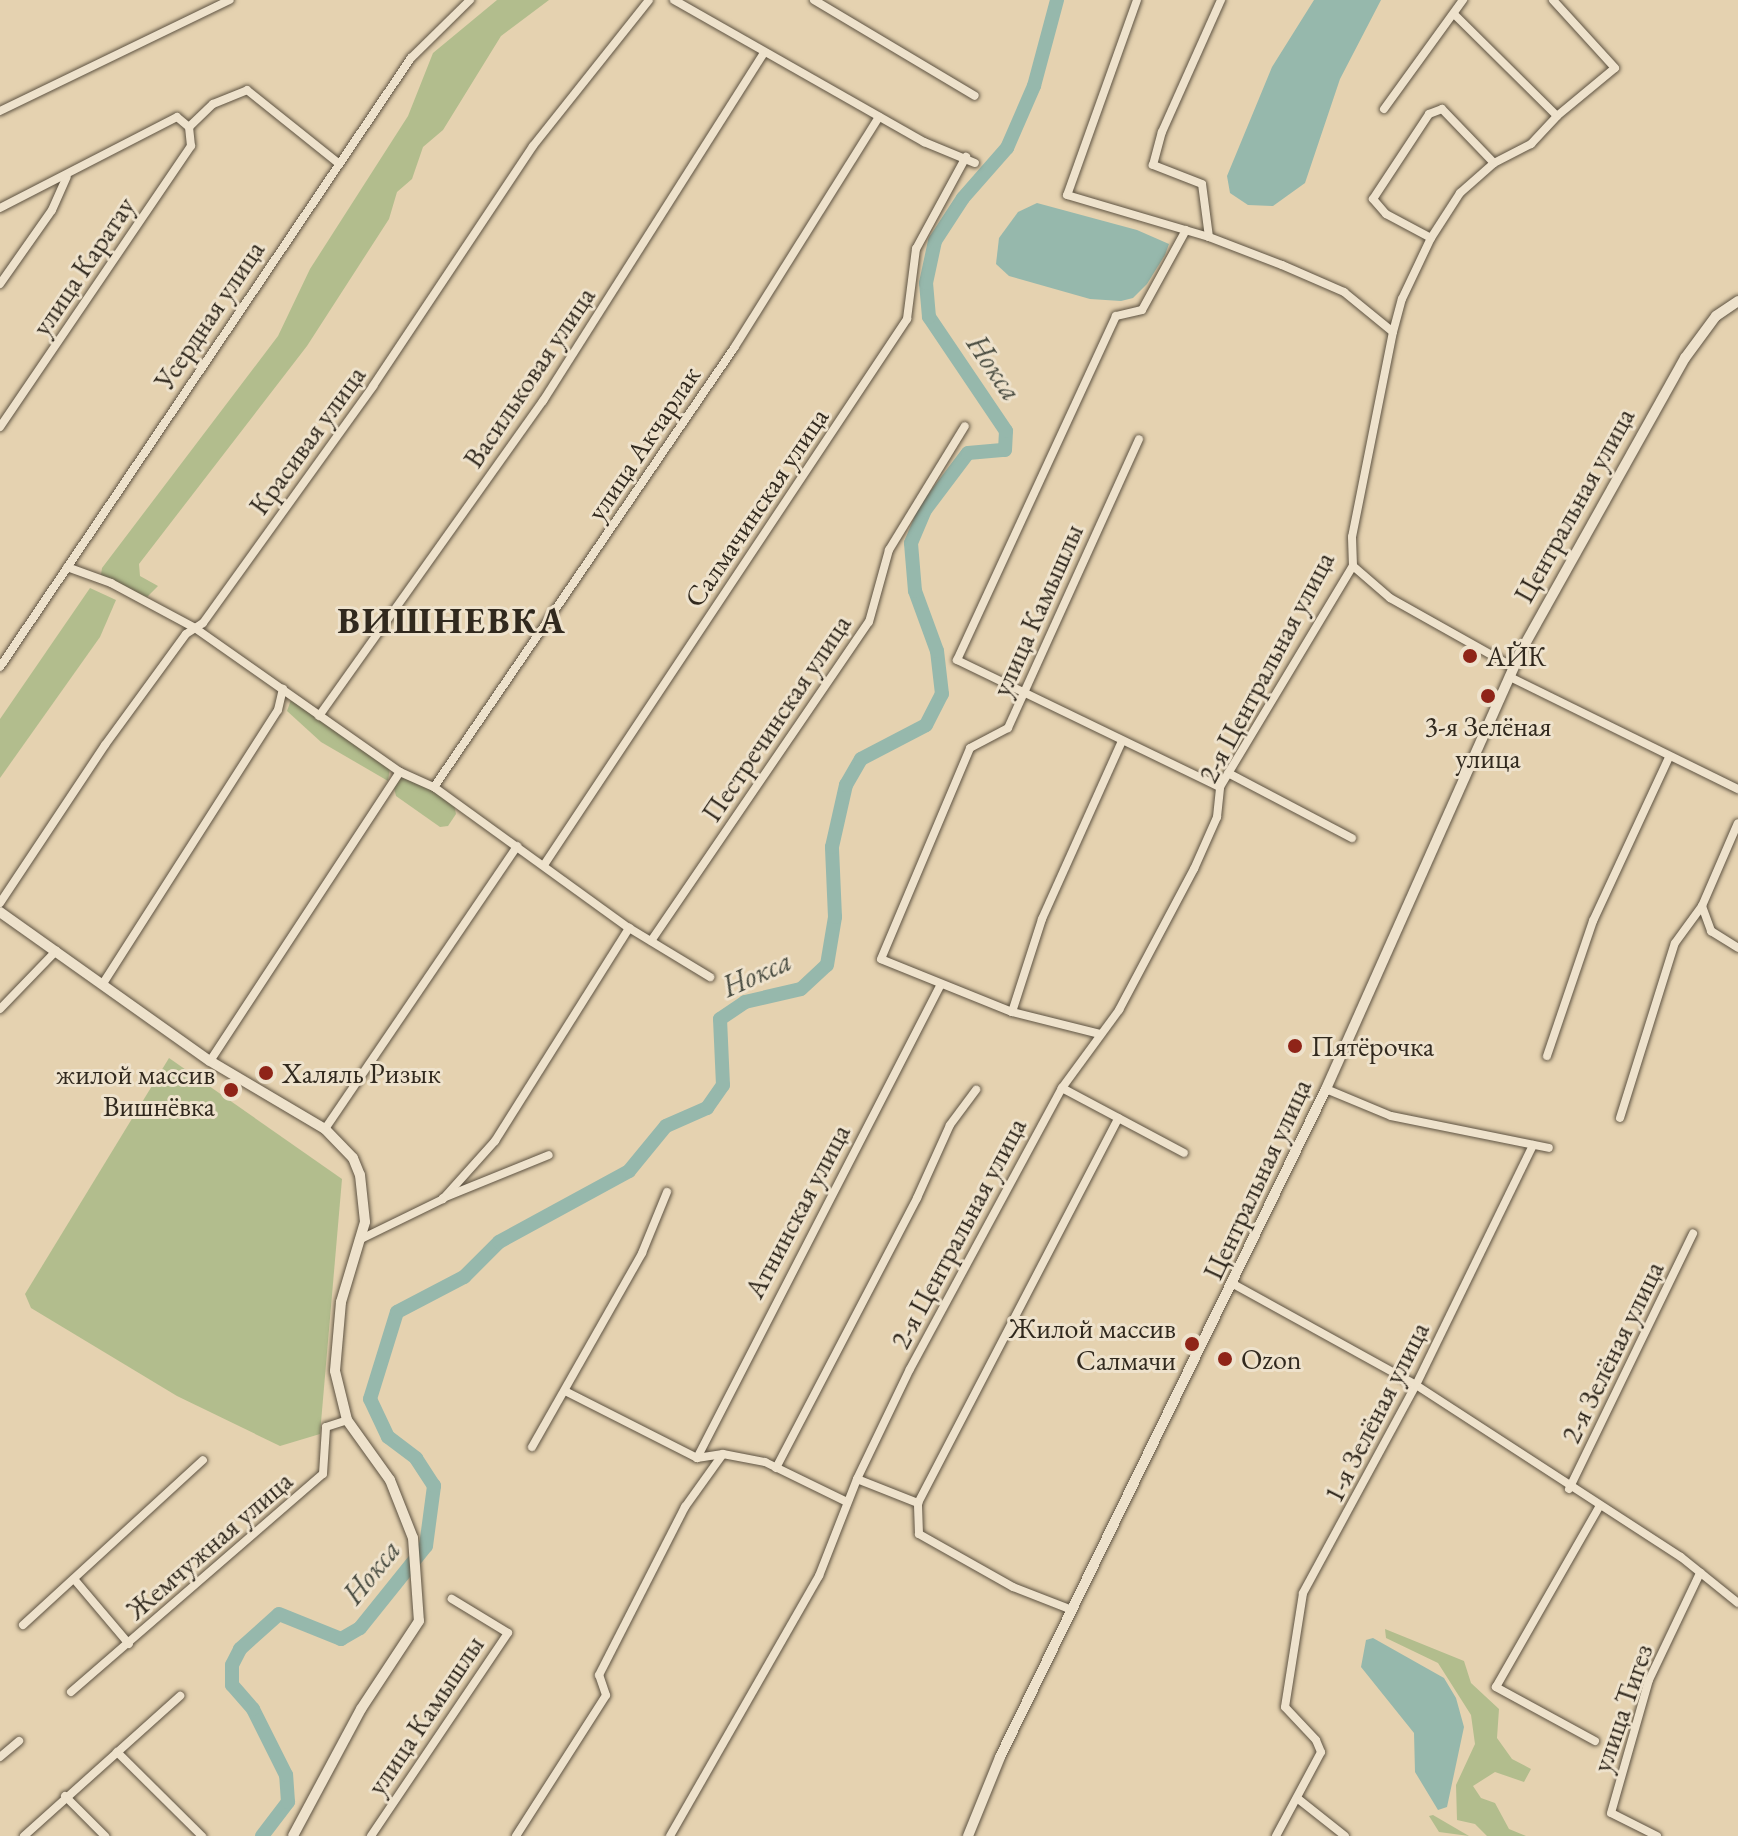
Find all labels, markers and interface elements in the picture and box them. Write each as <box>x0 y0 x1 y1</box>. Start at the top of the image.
street label: улица Каратау <box>24 190 142 342</box>
street label: Усердная улица <box>147 234 271 396</box>
street label: Васильковая улица <box>456 280 602 474</box>
water label: Нокса <box>959 328 1029 408</box>
street label: Красивая улица <box>242 359 372 521</box>
street label: улица Акчарлак <box>579 359 707 527</box>
street label: Салмачинская улица <box>677 401 835 613</box>
street label: Центральная улица <box>1507 402 1641 608</box>
street label: улица Камышлы <box>984 519 1090 701</box>
street label: 2-я Центральная улица <box>1191 546 1341 788</box>
district label: ВИШНЕВКА <box>337 599 567 643</box>
street label: Пестречинская улица <box>694 608 858 828</box>
place label: АЙК <box>1486 639 1546 673</box>
marker: АЙК <box>1461 647 1479 665</box>
marker: 3-я Зелёная улица <box>1479 687 1497 705</box>
place label: 3-я Зелёная улица <box>1424 709 1552 775</box>
water label: Нокса <box>717 943 797 1005</box>
place label: Пятёрочка <box>1311 1029 1434 1063</box>
marker: Пятёрочка <box>1286 1037 1304 1055</box>
place label: Халяль Ризык <box>282 1056 441 1090</box>
place label: жилой массив Вишнёвка <box>56 1057 215 1123</box>
marker: Халяль Ризык <box>257 1064 275 1082</box>
street label: Центральная улица <box>1196 1073 1318 1285</box>
marker: жилой массив Вишнёвка <box>222 1081 240 1099</box>
street label: 2-я Центральная улица <box>883 1112 1033 1354</box>
street label: Атнинская улица <box>737 1118 857 1304</box>
street label: 2-я Зелёная улица <box>1553 1256 1671 1448</box>
place label: Жилой массив Салмачи <box>1009 1311 1176 1377</box>
street label: 1-я Зелёная улица <box>1316 1316 1436 1508</box>
marker: Жилой массив Салмачи <box>1183 1335 1201 1353</box>
place label: Ozon <box>1241 1342 1302 1376</box>
marker: Ozon <box>1216 1350 1234 1368</box>
street label: Жемчужная улица <box>119 1464 299 1626</box>
water label: Нокса <box>335 1533 409 1611</box>
street label: улица Камышлы <box>359 1629 491 1801</box>
street label: улица Тигез <box>1584 1640 1660 1776</box>

